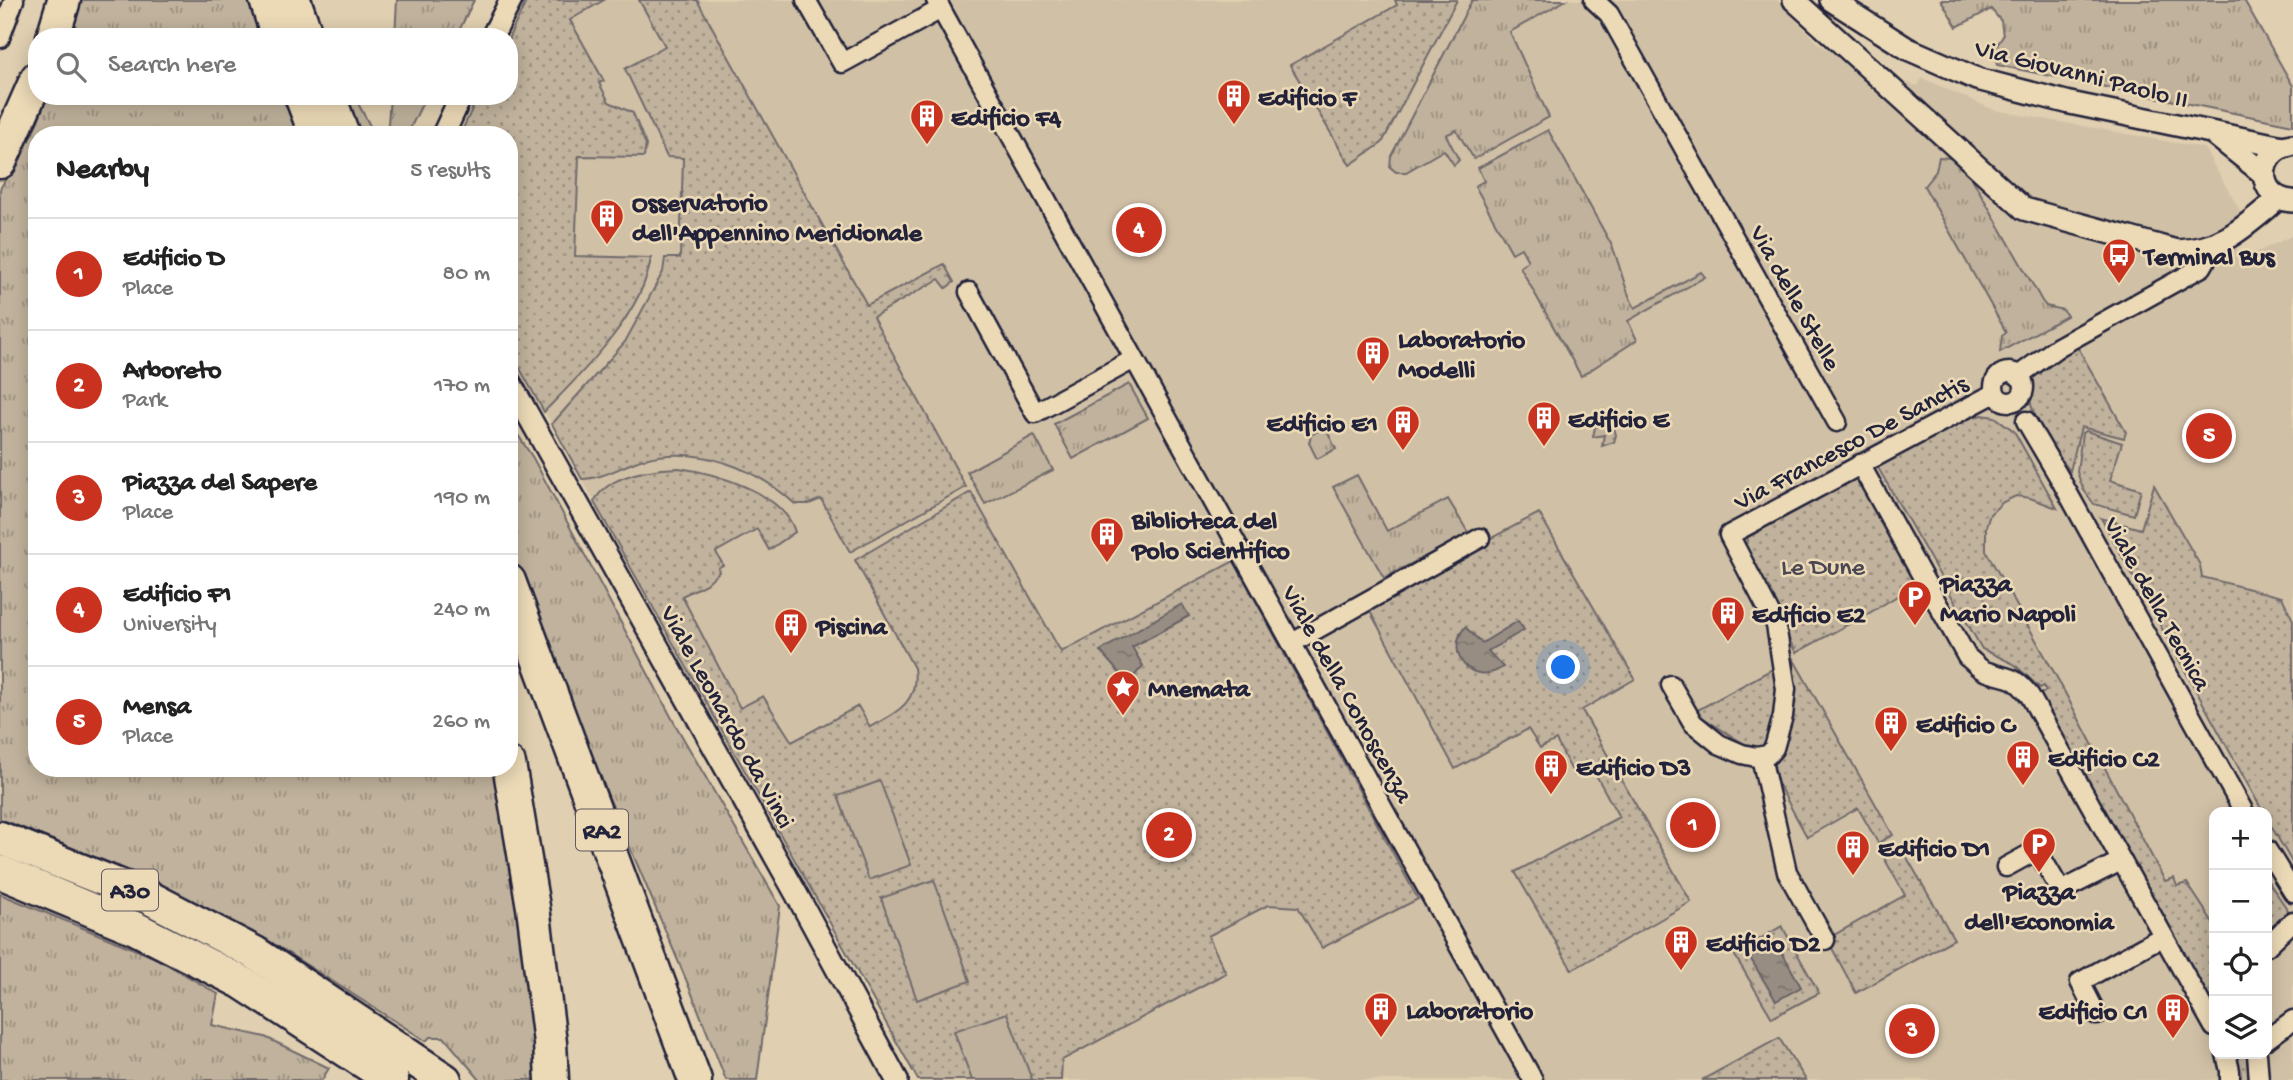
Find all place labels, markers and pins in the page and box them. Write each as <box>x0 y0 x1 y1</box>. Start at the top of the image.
building icon: Edificio F <box>1215 77 1253 126</box>
place label: Edificio F <box>1258 85 1358 116</box>
building icon: Edificio F4 <box>908 97 946 146</box>
place label: Edificio F4 <box>951 105 1062 136</box>
place label: Osservatorio dell'Appennino Meridionale <box>632 190 924 251</box>
building icon: Osservatorio dell'Appennino Meridionale <box>588 197 626 246</box>
pin: 4 <box>1116 204 1162 256</box>
bus stop icon: Terminal Bus <box>2100 236 2138 285</box>
place label: Terminal Bus <box>2142 244 2276 275</box>
place label: Laboratorio Modelli <box>1398 327 1526 388</box>
building icon: Laboratorio Modelli <box>1354 334 1392 383</box>
building icon: Edificio E <box>1525 399 1563 448</box>
building icon: Edificio E1 <box>1384 403 1422 452</box>
place label: Edificio E <box>1568 407 1671 438</box>
pin: 5 <box>2186 410 2232 462</box>
place label: Edificio E1 <box>1267 411 1378 442</box>
place label: Biblioteca del Polo Scientifico <box>1130 508 1290 569</box>
building icon: Biblioteca del Polo Scientifico <box>1088 515 1126 564</box>
place label: Piazza Mario Napoli <box>1938 571 2076 632</box>
parking icon: Piazza Mario Napoli <box>1896 578 1934 627</box>
building icon: Edificio E2 <box>1709 594 1747 643</box>
place label: Edificio E2 <box>1752 602 1866 633</box>
building icon: Piscina <box>772 606 810 655</box>
place label: Piscina <box>814 614 888 645</box>
place icon: Mnemata <box>1104 668 1142 717</box>
place label: Mnemata <box>1148 676 1251 707</box>
building icon: Edificio C <box>1872 704 1910 753</box>
place label: Edificio C <box>1916 712 2018 743</box>
building icon: Edificio C2 <box>2004 738 2042 787</box>
place label: Edificio C2 <box>2048 746 2160 777</box>
building icon: Edificio D3 <box>1532 747 1570 796</box>
place label: Edificio D3 <box>1576 755 1691 786</box>
pin: 1 <box>1670 799 1716 851</box>
pin: 2 <box>1146 809 1192 861</box>
parking icon: Piazza dell'Economia <box>2020 825 2058 874</box>
building icon: Edificio D1 <box>1834 828 1872 877</box>
place label: Edificio D1 <box>1878 836 1990 867</box>
place label: Piazza dell'Economia <box>1964 879 2115 940</box>
building icon: Edificio D2 <box>1662 923 1700 972</box>
place label: Edificio D2 <box>1706 931 1821 962</box>
building icon: Laboratorio <box>1362 990 1400 1039</box>
building icon: Edificio C1 <box>2154 991 2192 1040</box>
place label: Laboratorio <box>1406 998 1534 1029</box>
place label: Edificio C1 <box>2039 999 2148 1030</box>
pin: 3 <box>1889 1005 1935 1057</box>

